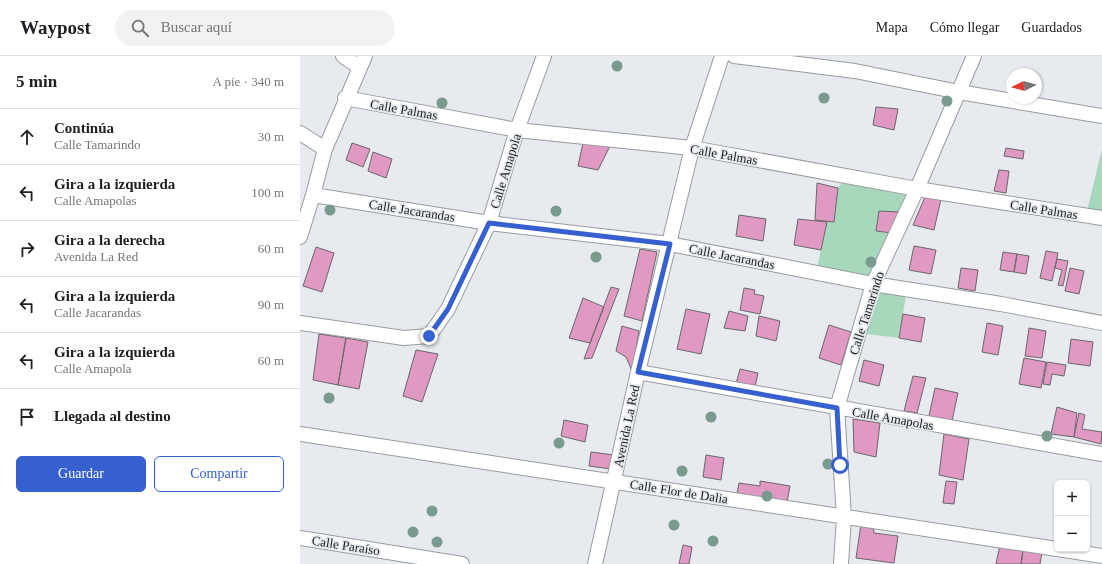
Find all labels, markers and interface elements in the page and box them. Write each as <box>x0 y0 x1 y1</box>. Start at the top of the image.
search box <box>115 10 395 46</box>
text: Waypost <box>20 17 91 38</box>
icon: search <box>129 17 151 39</box>
text: Buscar aquí <box>161 19 232 35</box>
text: Mapa <box>876 20 908 35</box>
text: Cómo llegar <box>930 20 999 35</box>
text: Guardados <box>1021 20 1082 35</box>
north arrow <box>1006 68 1042 104</box>
text: 5 min <box>16 72 57 91</box>
text: A pie · 340 m <box>213 74 284 89</box>
street label: Calle Palmas <box>369 96 439 123</box>
text: Continúa <box>54 120 114 136</box>
icon: ahead <box>16 126 38 148</box>
text: 30 m <box>258 129 284 144</box>
street label: Calle Amapola <box>487 132 524 210</box>
text: Calle Tamarindo <box>54 137 141 152</box>
street label: Calle Palmas <box>689 141 759 168</box>
text: Gira a la izquierda <box>54 176 175 192</box>
icon: left <box>16 182 38 204</box>
text: 100 m <box>251 185 284 200</box>
text: Calle Amapolas <box>54 193 137 208</box>
street label: Calle Jacarandas <box>368 196 456 225</box>
street label: Calle Palmas <box>1009 197 1079 222</box>
text: Gira a la derecha <box>54 232 165 248</box>
icon: right <box>16 238 38 260</box>
text: 60 m <box>258 241 284 256</box>
street label: Calle Jacarandas <box>688 241 776 272</box>
text: Avenida La Red <box>54 249 138 264</box>
street label: Calle Tamarindo <box>846 270 887 357</box>
text: Gira a la izquierda <box>54 288 175 304</box>
icon: left <box>16 294 38 316</box>
text: 90 m <box>258 297 284 312</box>
text: Calle Jacarandas <box>54 305 141 320</box>
route end <box>420 327 438 345</box>
text: Gira a la izquierda <box>54 344 175 360</box>
icon: left <box>16 350 38 372</box>
text: 60 m <box>258 353 284 368</box>
text: Calle Amapola <box>54 361 132 376</box>
street label: Avenida La Red <box>610 383 643 469</box>
street label: Calle Amapolas <box>851 404 935 433</box>
icon: arrive <box>16 406 38 428</box>
text: Llegada al destino <box>54 408 171 424</box>
button: Guardar <box>16 456 146 492</box>
button: Compartir <box>154 456 284 492</box>
route start <box>831 456 849 474</box>
street label: Calle Flor de Dalia <box>629 476 729 507</box>
map controls <box>1054 480 1090 552</box>
button: + <box>1054 480 1090 516</box>
button: − <box>1054 516 1090 552</box>
street label: Calle Paraíso <box>311 533 381 558</box>

